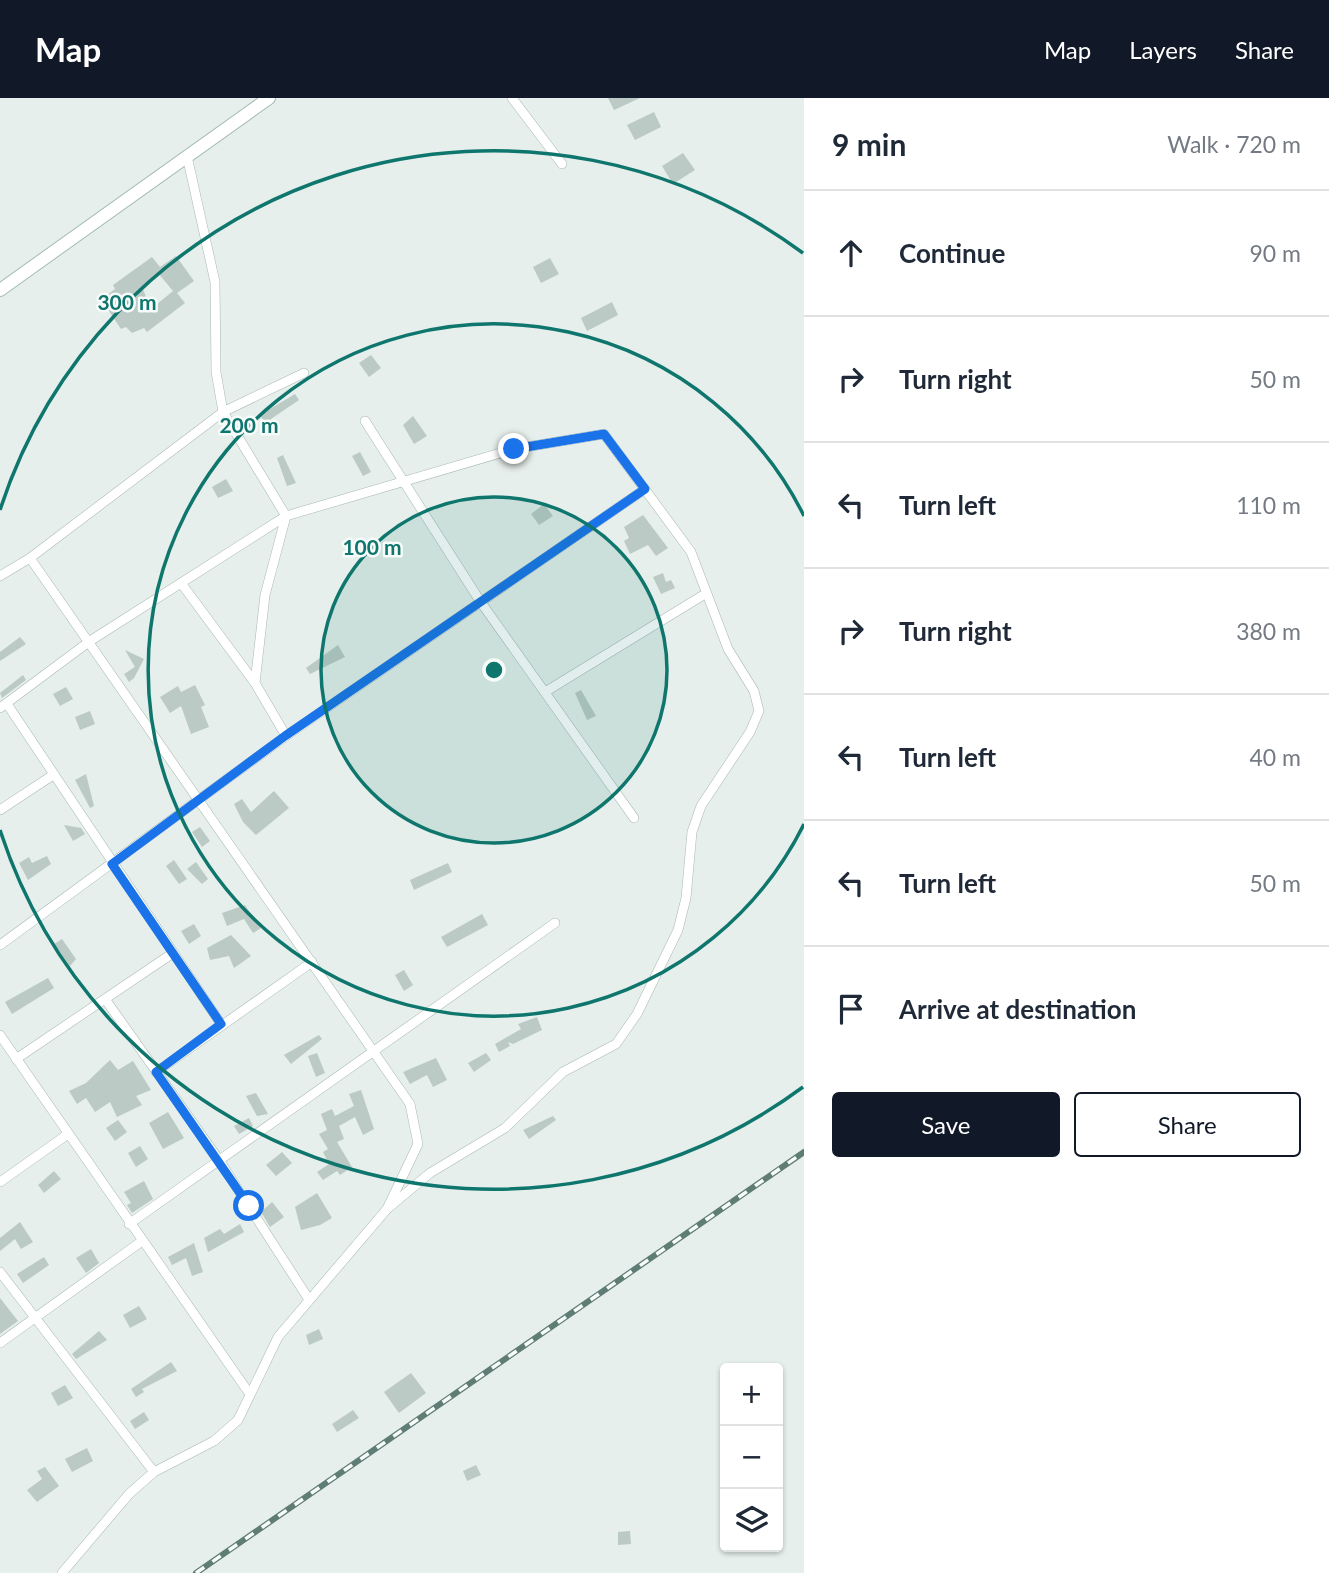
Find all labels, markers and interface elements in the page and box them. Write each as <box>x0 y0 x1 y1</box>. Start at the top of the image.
text: Map <box>35 29 101 69</box>
text: Map <box>1044 35 1091 64</box>
text: Layers <box>1129 35 1197 64</box>
text: Share <box>1235 35 1294 64</box>
text: 9 min <box>832 126 906 162</box>
text: Walk · 720 m <box>1167 130 1301 158</box>
icon: ahead <box>832 234 870 272</box>
text: Continue <box>899 237 1005 269</box>
text: 90 m <box>1250 239 1301 267</box>
text: 300 m <box>97 289 157 314</box>
icon: right <box>832 360 870 398</box>
text: Turn right <box>899 363 1012 395</box>
text: 50 m <box>1250 365 1301 393</box>
text: 200 m <box>219 412 279 437</box>
route end <box>498 433 529 464</box>
icon: left <box>832 486 870 524</box>
text: Turn left <box>899 489 996 521</box>
text: 110 m <box>1236 491 1301 519</box>
text: 100 m <box>342 534 402 559</box>
icon: right <box>832 612 870 650</box>
text: Turn right <box>899 615 1012 647</box>
text: 380 m <box>1236 617 1301 645</box>
centre of rings <box>482 658 506 682</box>
icon: left <box>832 738 870 776</box>
text: Turn left <box>899 741 996 773</box>
text: 40 m <box>1250 743 1301 771</box>
icon: left <box>832 864 870 902</box>
text: Turn left <box>899 867 996 899</box>
text: 50 m <box>1250 869 1301 897</box>
icon: arrive <box>832 990 870 1028</box>
text: Arrive at destination <box>899 993 1136 1025</box>
button: Save <box>832 1092 1060 1157</box>
button: Share <box>1074 1092 1301 1157</box>
route start <box>233 1190 264 1221</box>
map controls <box>720 1363 783 1552</box>
button: + <box>720 1363 783 1426</box>
button: − <box>720 1426 783 1489</box>
button: layers <box>720 1489 783 1552</box>

